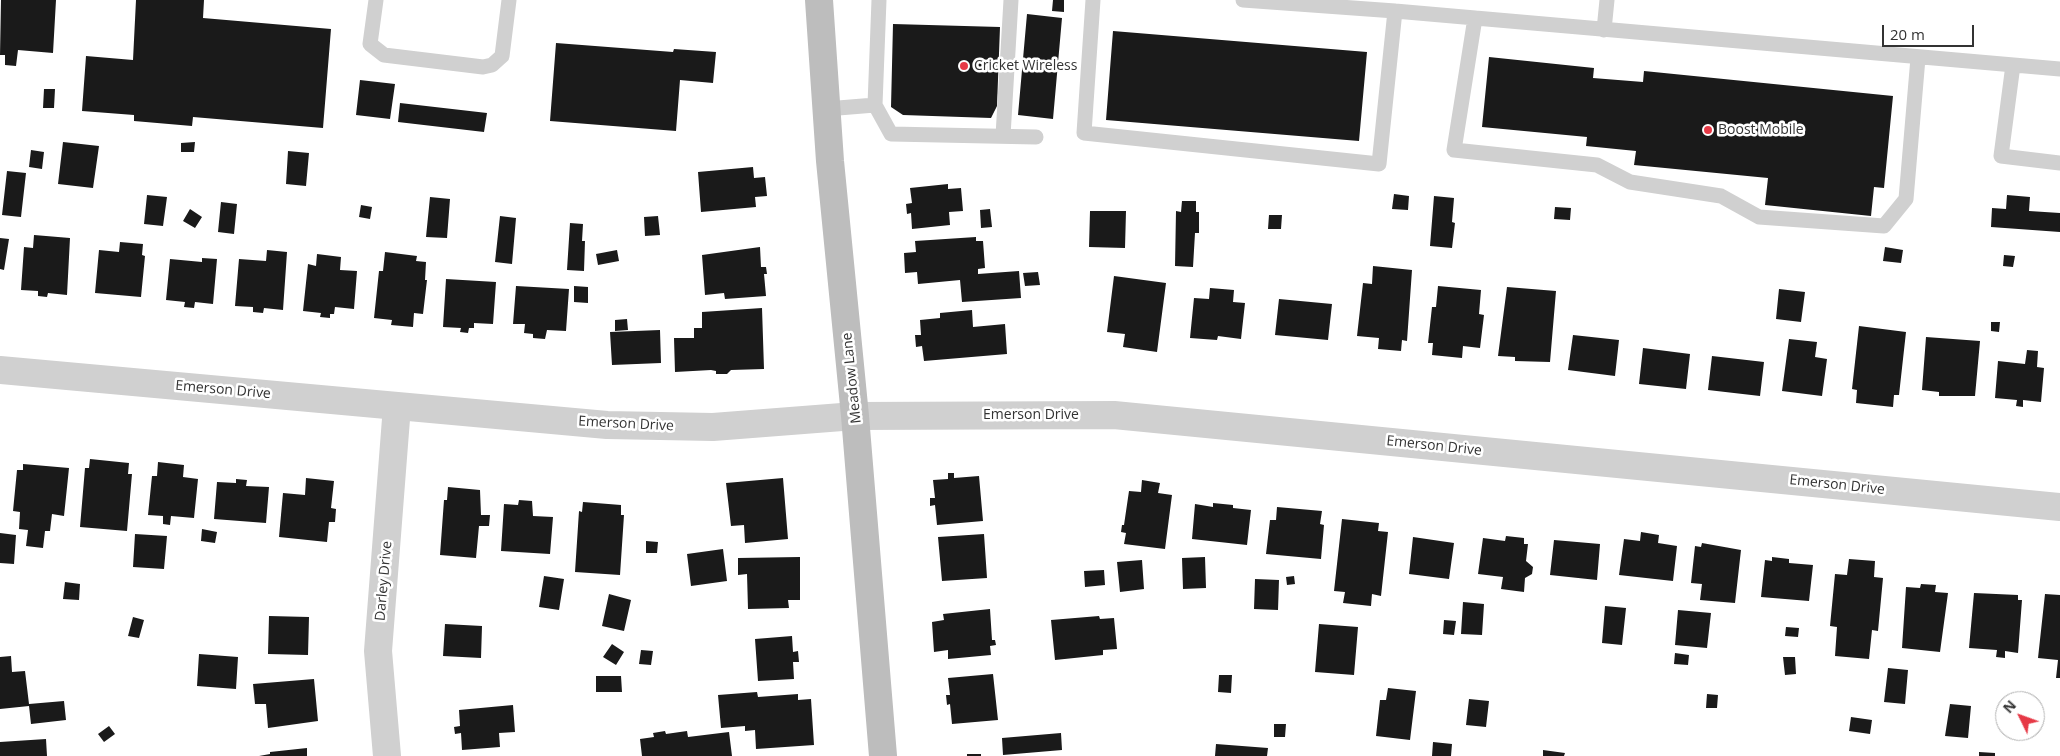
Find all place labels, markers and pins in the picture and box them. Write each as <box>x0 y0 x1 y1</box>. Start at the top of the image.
place label: Cricket Wireless <box>974 58 1077 74</box>
marker: Cricket Wireless <box>958 60 970 72</box>
place label: Boost Mobile <box>1718 122 1804 138</box>
marker: Boost Mobile <box>1702 124 1714 136</box>

